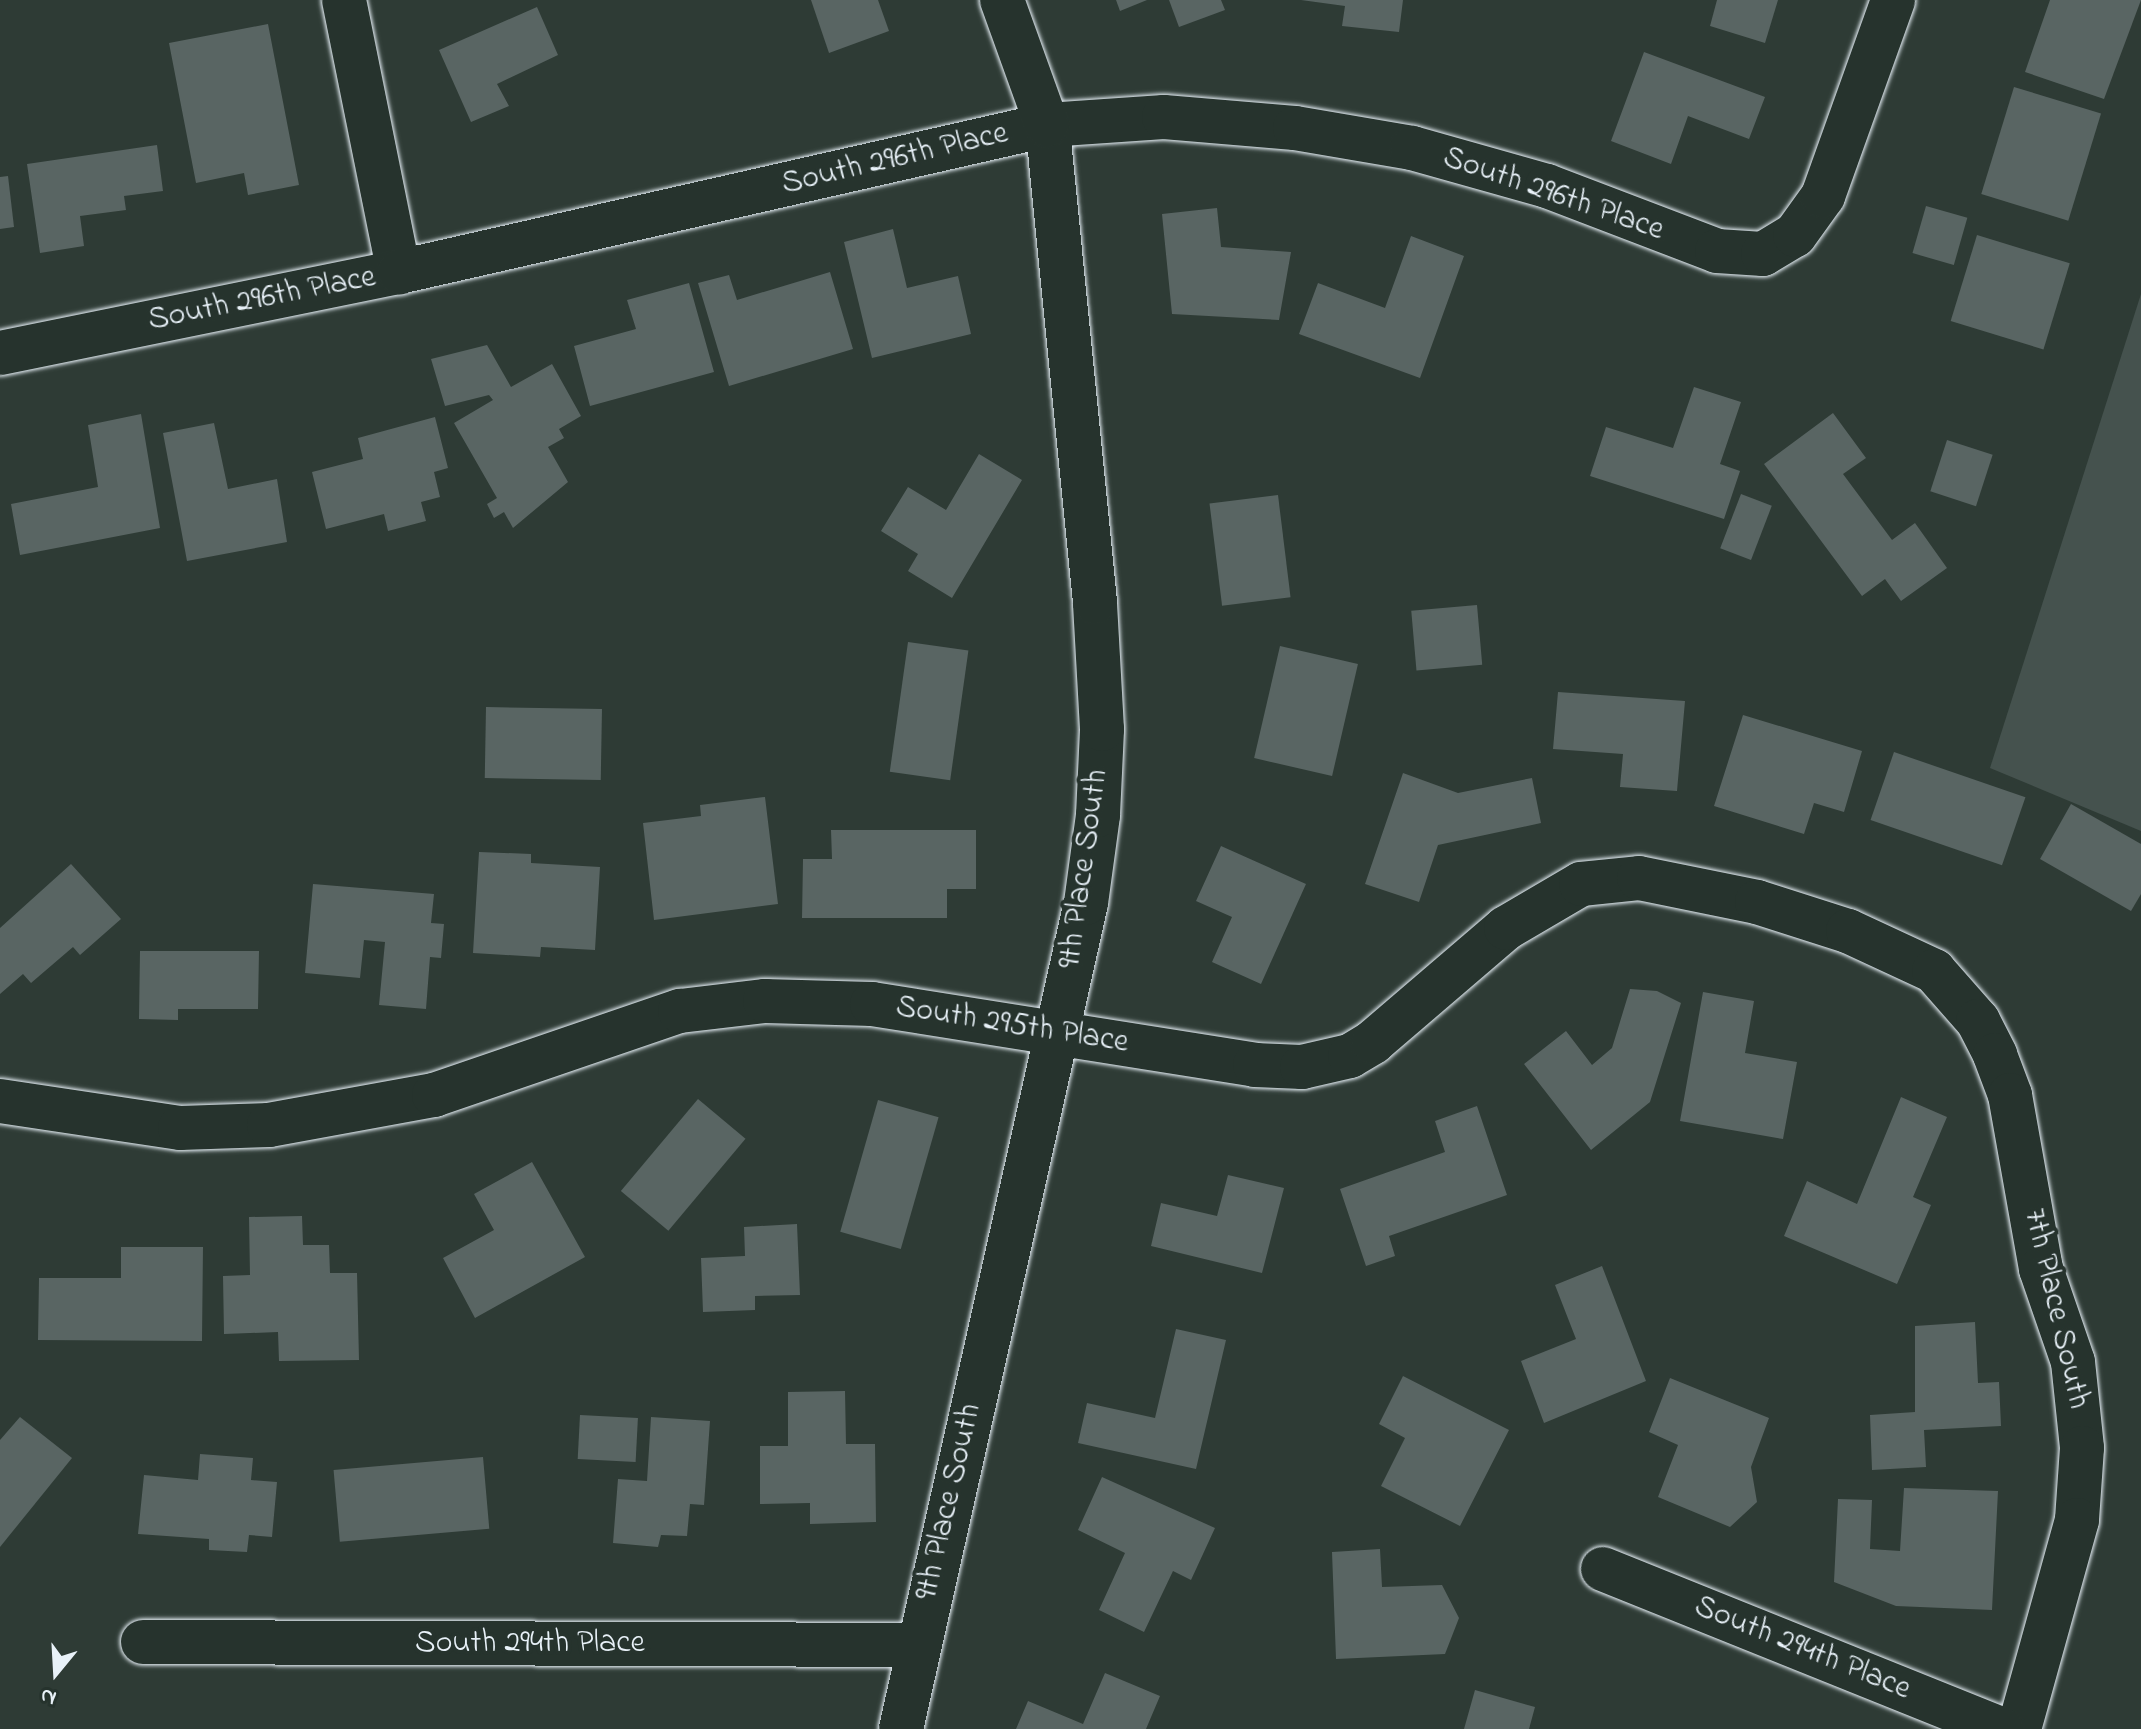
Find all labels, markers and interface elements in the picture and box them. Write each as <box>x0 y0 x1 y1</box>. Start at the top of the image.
street label: South 296th Place <box>778 115 1012 205</box>
street label: South 296th Place <box>1438 139 1668 251</box>
street label: South 296th Place <box>145 259 379 341</box>
street label: 9th Place South <box>1052 767 1118 971</box>
street label: South 295th Place <box>893 989 1131 1063</box>
street label: 7th Place South <box>2013 1205 2097 1413</box>
street label: 9th Place South <box>909 1400 991 1604</box>
street label: South 294th Place <box>1688 1588 1916 1710</box>
street label: South 294th Place <box>415 1625 645 1663</box>
north arrow <box>16 1633 96 1713</box>
text: N <box>37 1678 61 1713</box>

